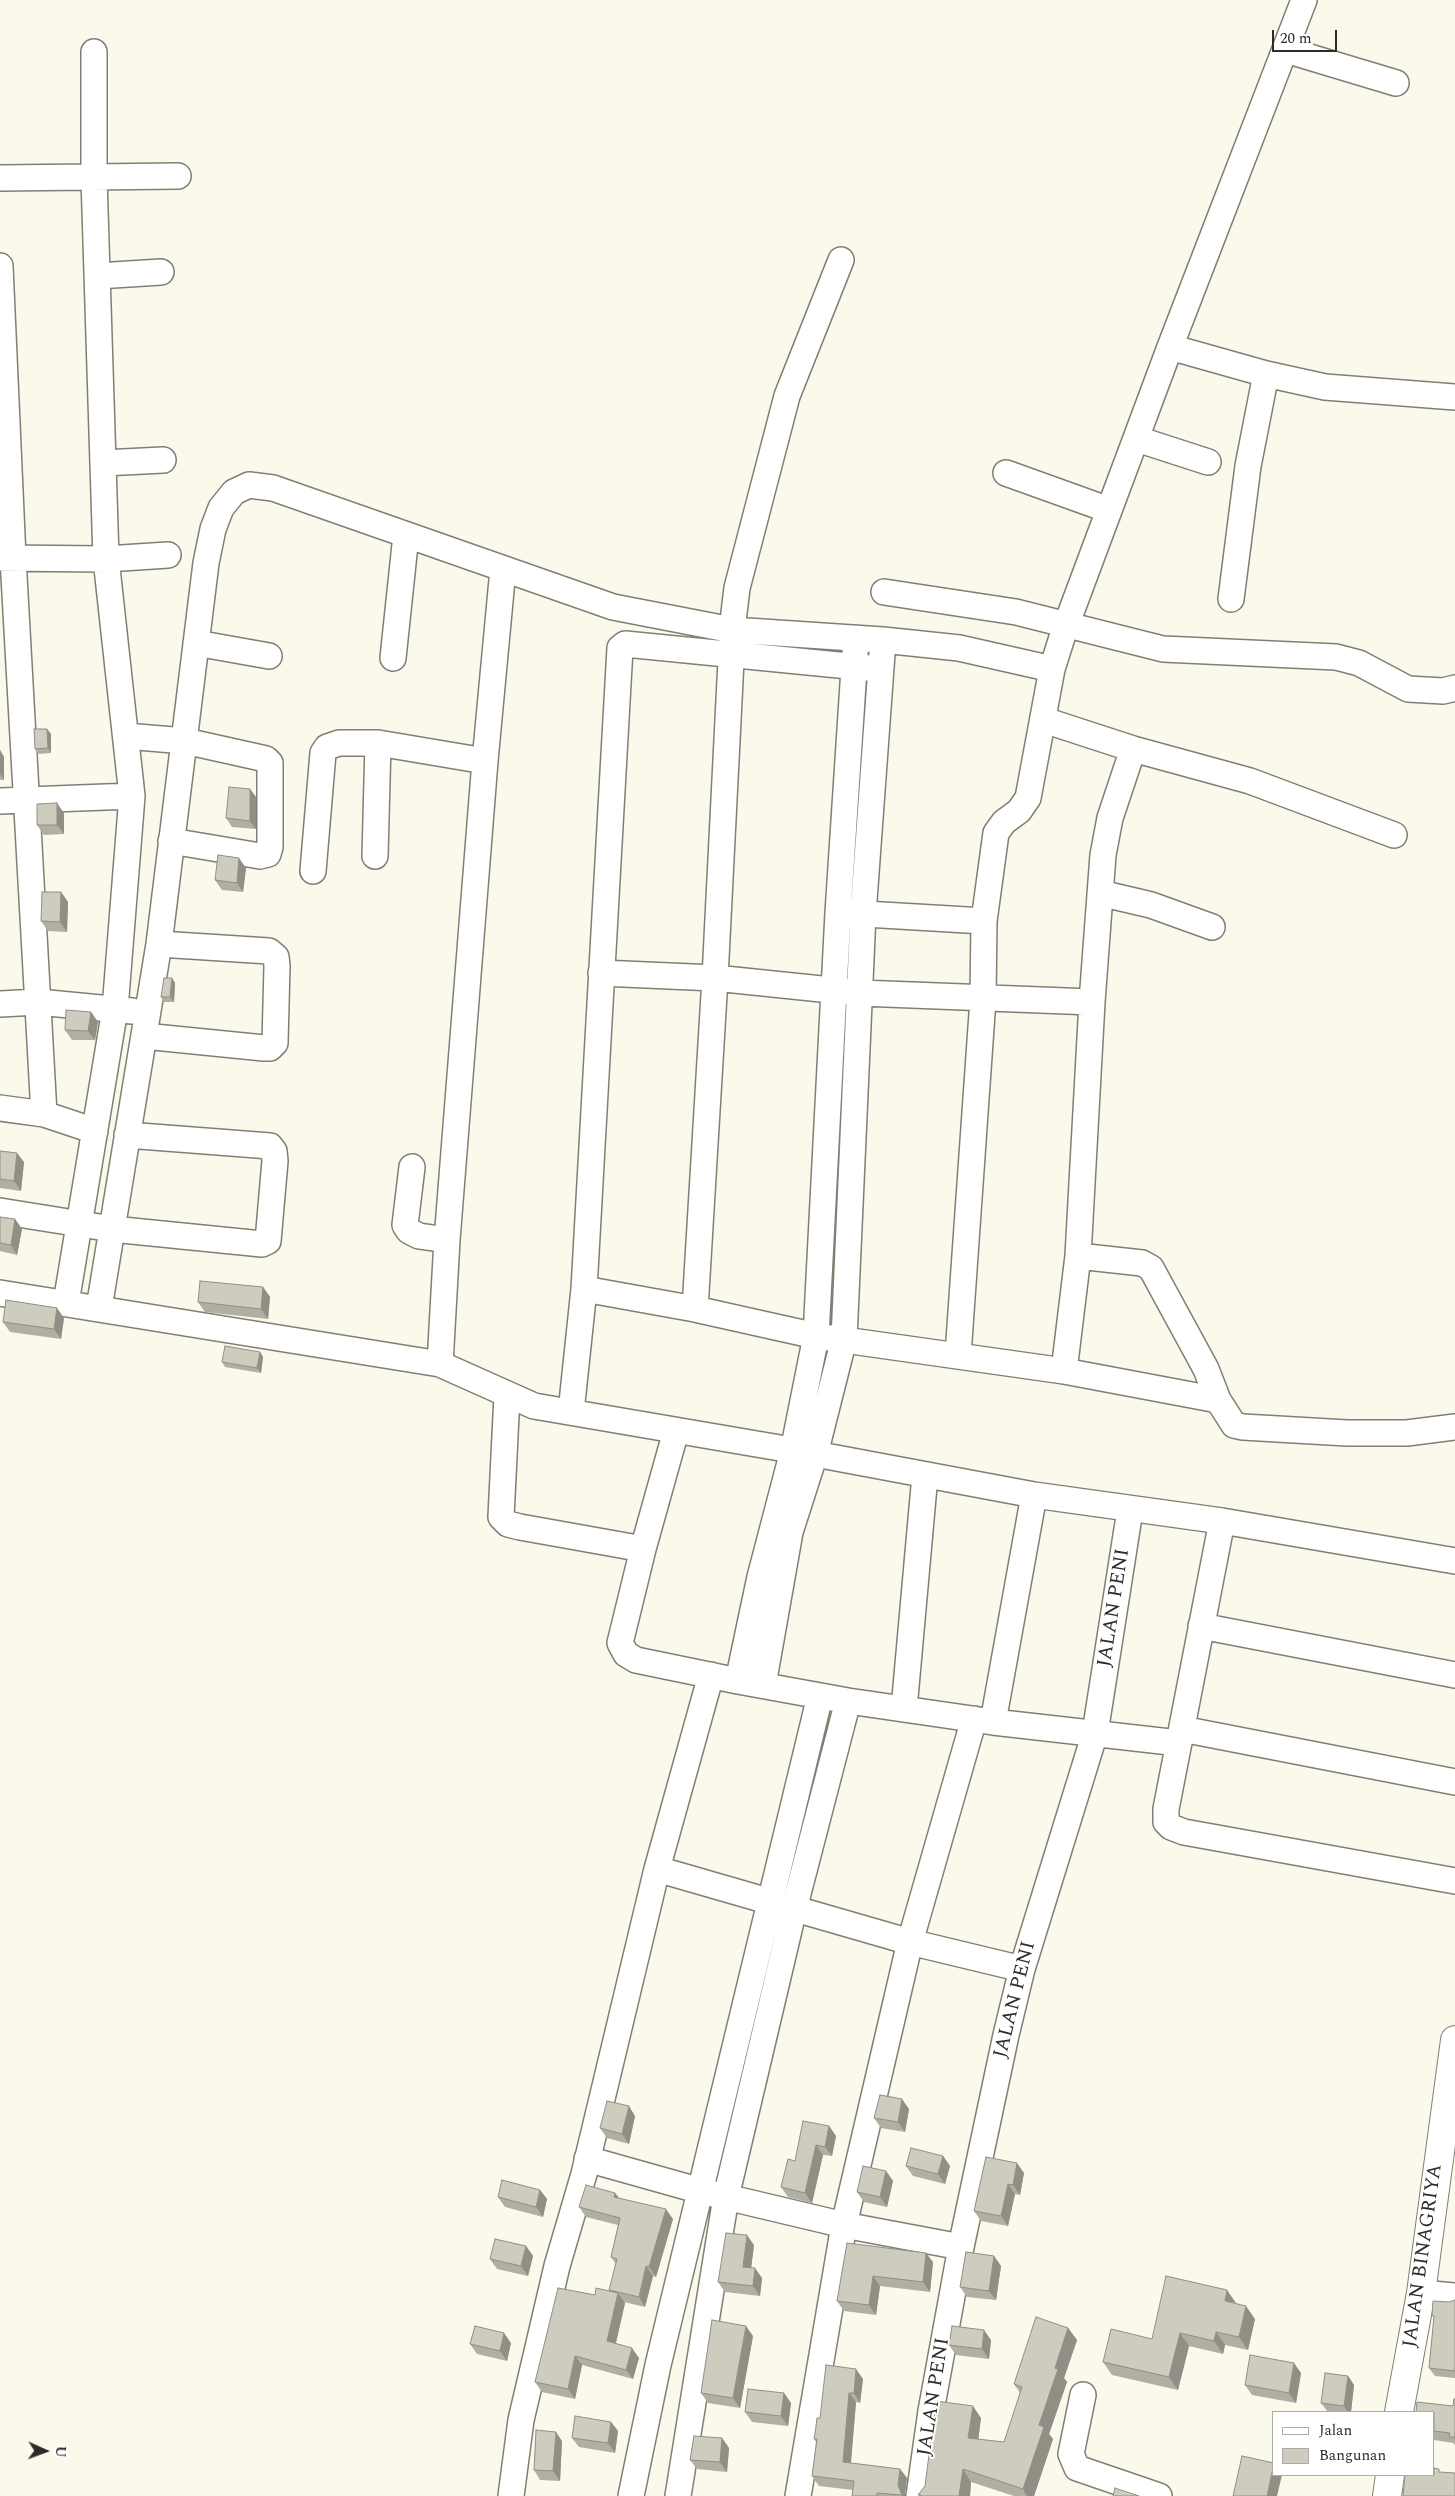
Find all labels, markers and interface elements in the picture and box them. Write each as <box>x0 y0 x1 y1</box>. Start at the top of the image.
scale bar <box>1275 20 1340 52</box>
text: 20 m <box>1280 27 1312 50</box>
street label: JALAN PENI <box>1094 1547 1136 1669</box>
street label: JALAN PENI <box>990 1939 1042 2061</box>
street label: JALAN BINAGRIYA <box>1399 2163 1449 2349</box>
street label: JALAN PENI <box>914 2336 956 2458</box>
legend <box>1272 2411 1435 2476</box>
text: Jalan <box>1319 2419 1352 2442</box>
north arrow <box>20 2426 70 2476</box>
text: Bangunan <box>1319 2444 1386 2467</box>
text: U <box>50 2445 71 2458</box>

